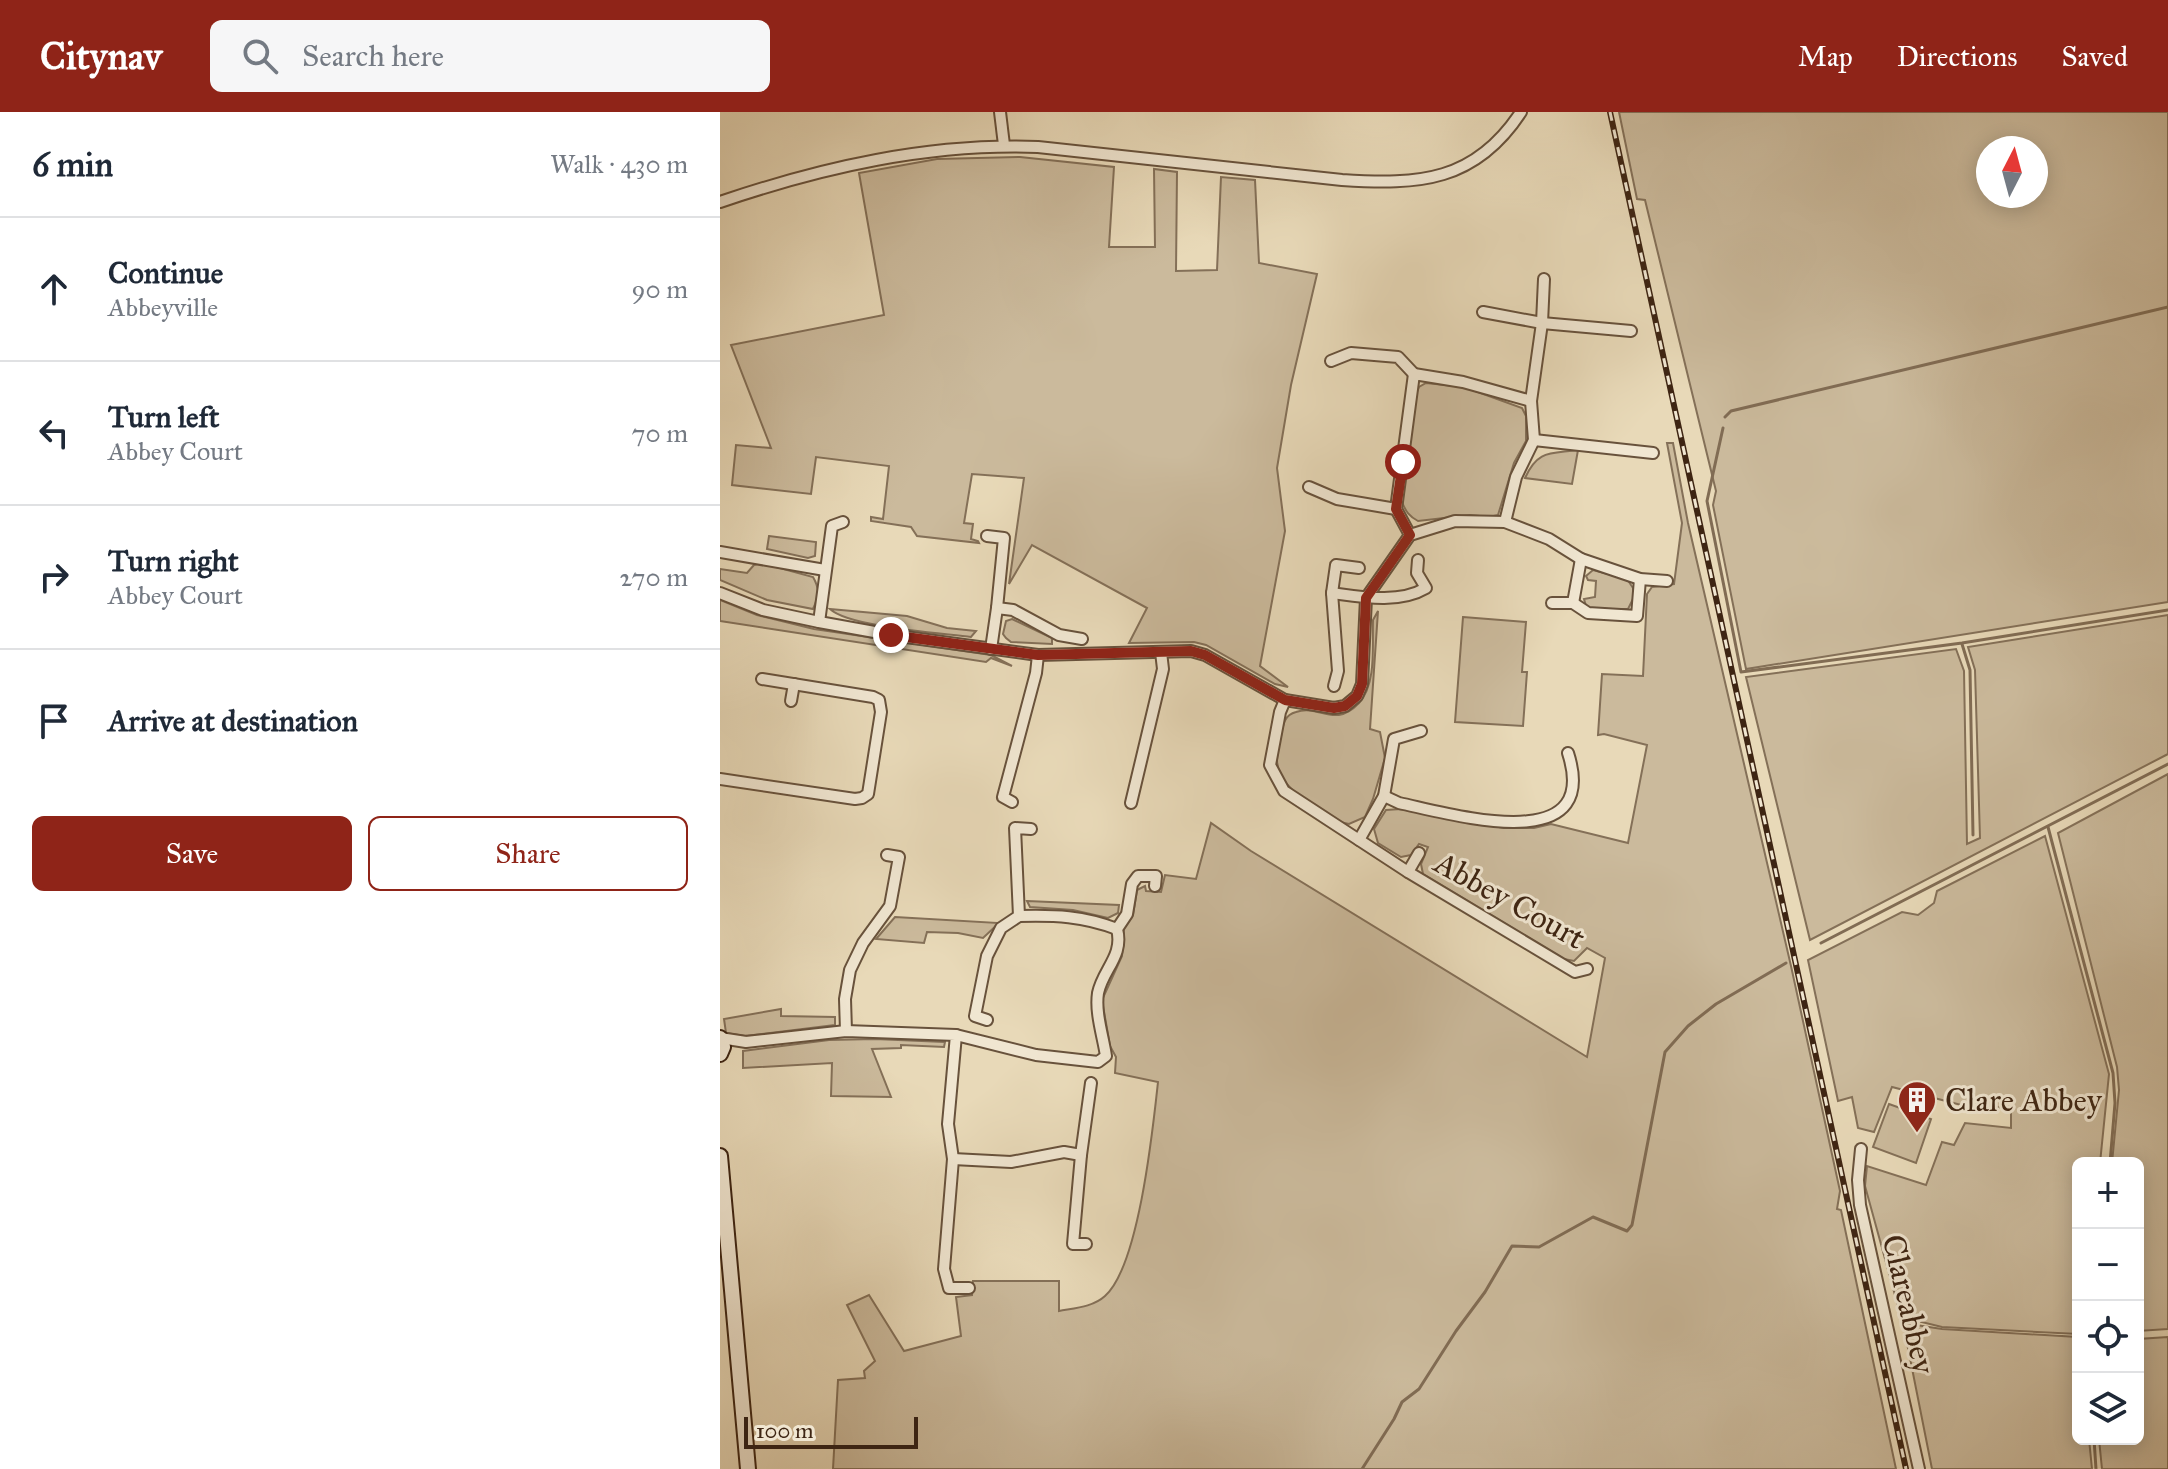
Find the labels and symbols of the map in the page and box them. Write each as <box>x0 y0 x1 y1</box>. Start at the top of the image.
north arrow <box>1976 136 2048 208</box>
route start <box>1385 444 1421 480</box>
route end <box>873 617 909 653</box>
street label: Abbey Court <box>1426 842 1592 958</box>
building icon: Clare Abbey <box>1896 1079 1938 1134</box>
place label: Clare Abbey <box>1945 1081 2103 1120</box>
street label: Clareabbey <box>1874 1231 1944 1379</box>
scale bar <box>744 1413 918 1449</box>

